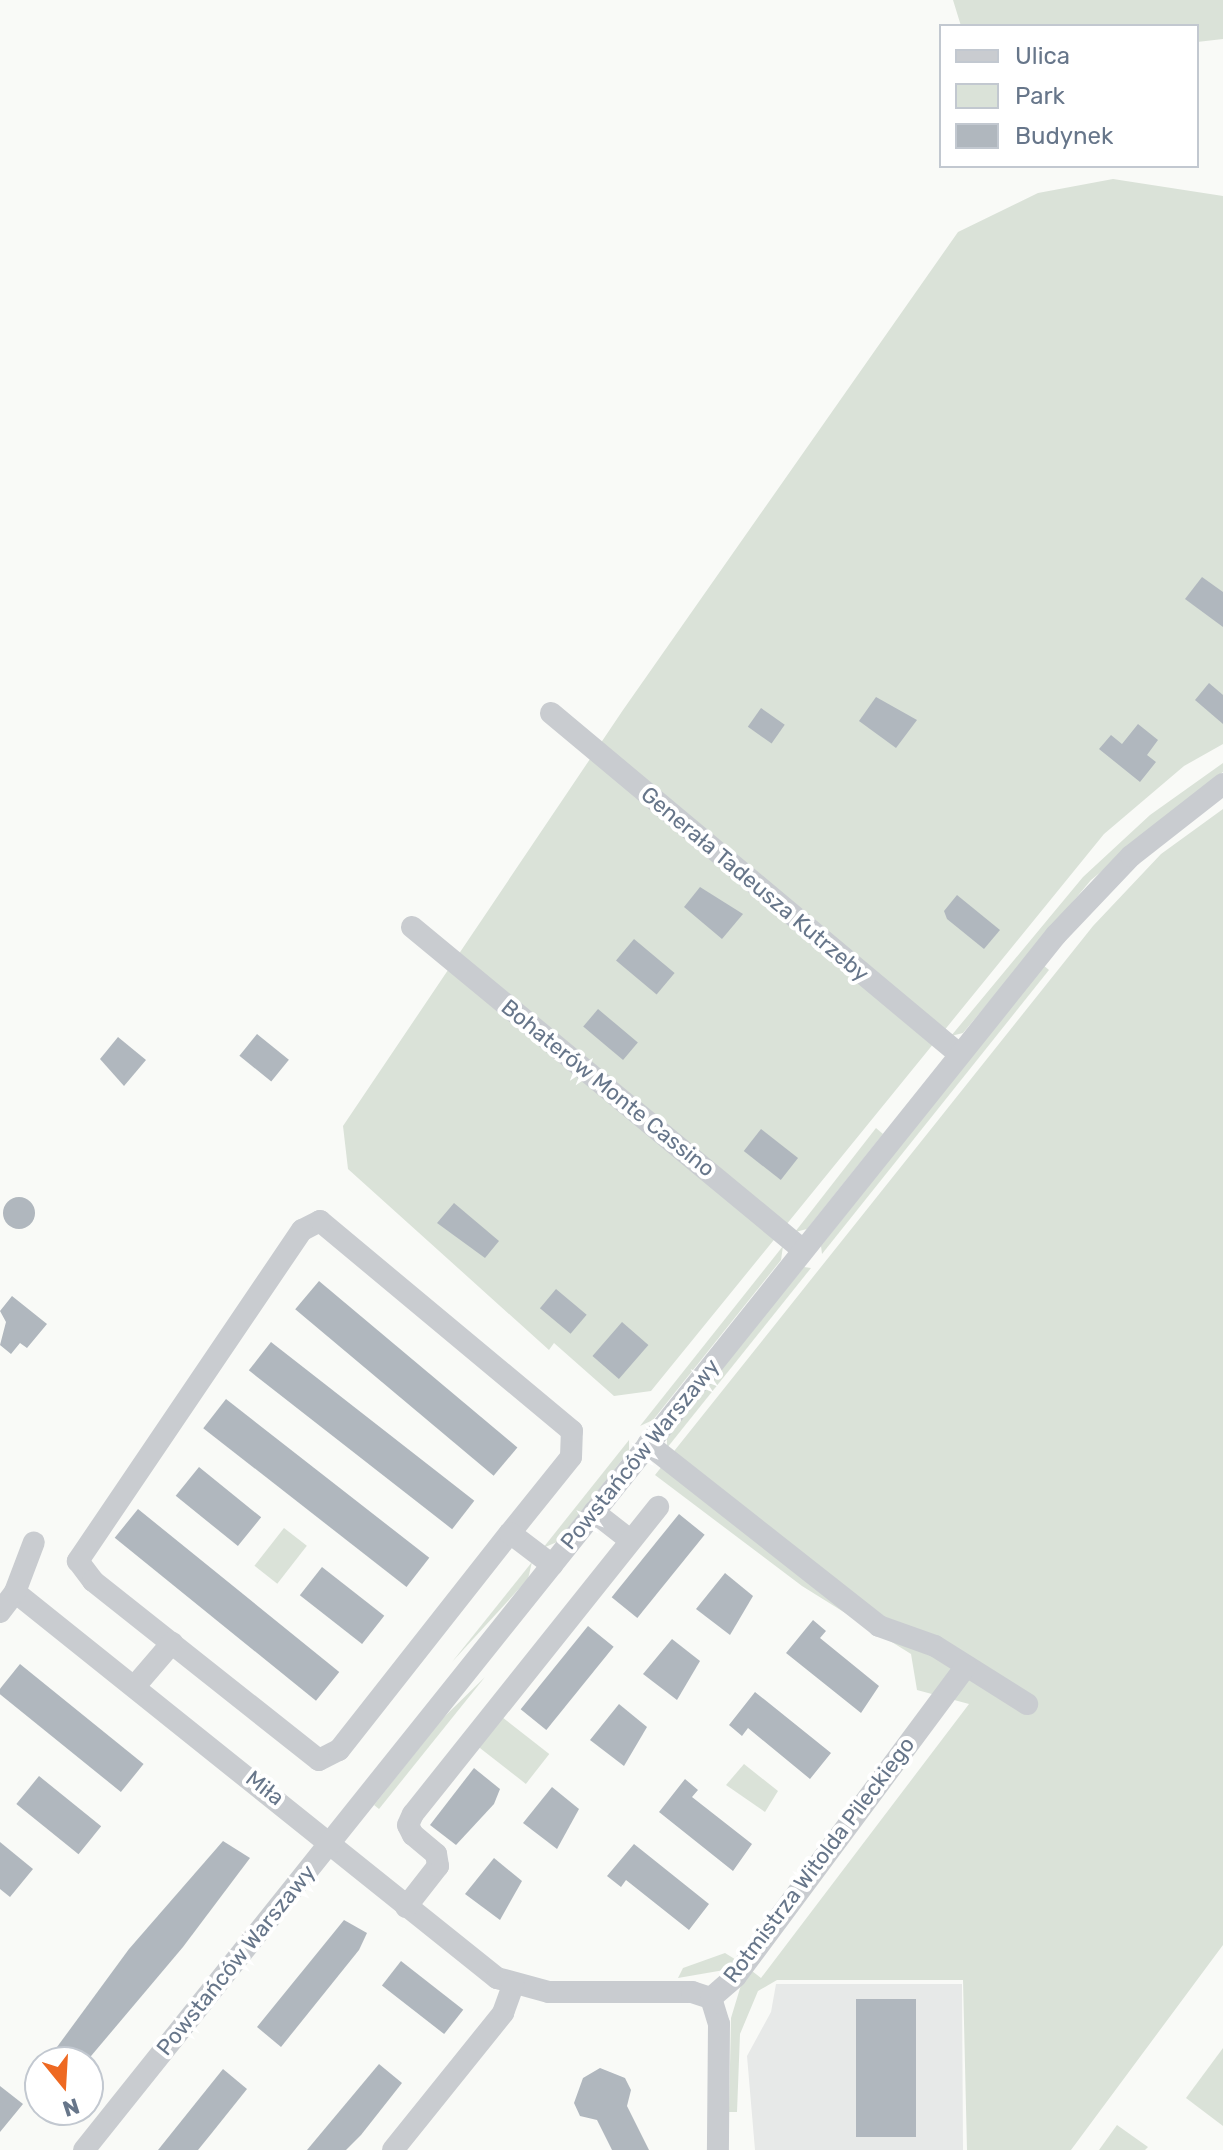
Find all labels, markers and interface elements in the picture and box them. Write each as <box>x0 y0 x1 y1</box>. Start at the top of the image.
legend <box>939 24 1199 168</box>
text: Ulica <box>1015 42 1070 70</box>
text: Park <box>1015 82 1065 110</box>
text: Budynek <box>1015 122 1113 150</box>
street label: Generała Tadeusza Kutrzeby <box>636 781 874 987</box>
street label: Bohaterów Monte Cassino <box>496 994 720 1182</box>
street label: Powstańców Warszawy <box>555 1353 725 1555</box>
street label: Rotmistrza Witolda Pileckiego <box>718 1732 920 1988</box>
street label: Miła <box>241 1765 289 1811</box>
street label: Powstańców Warszawy <box>151 1859 321 2061</box>
north arrow <box>24 2046 104 2126</box>
text: N <box>59 2092 83 2123</box>

